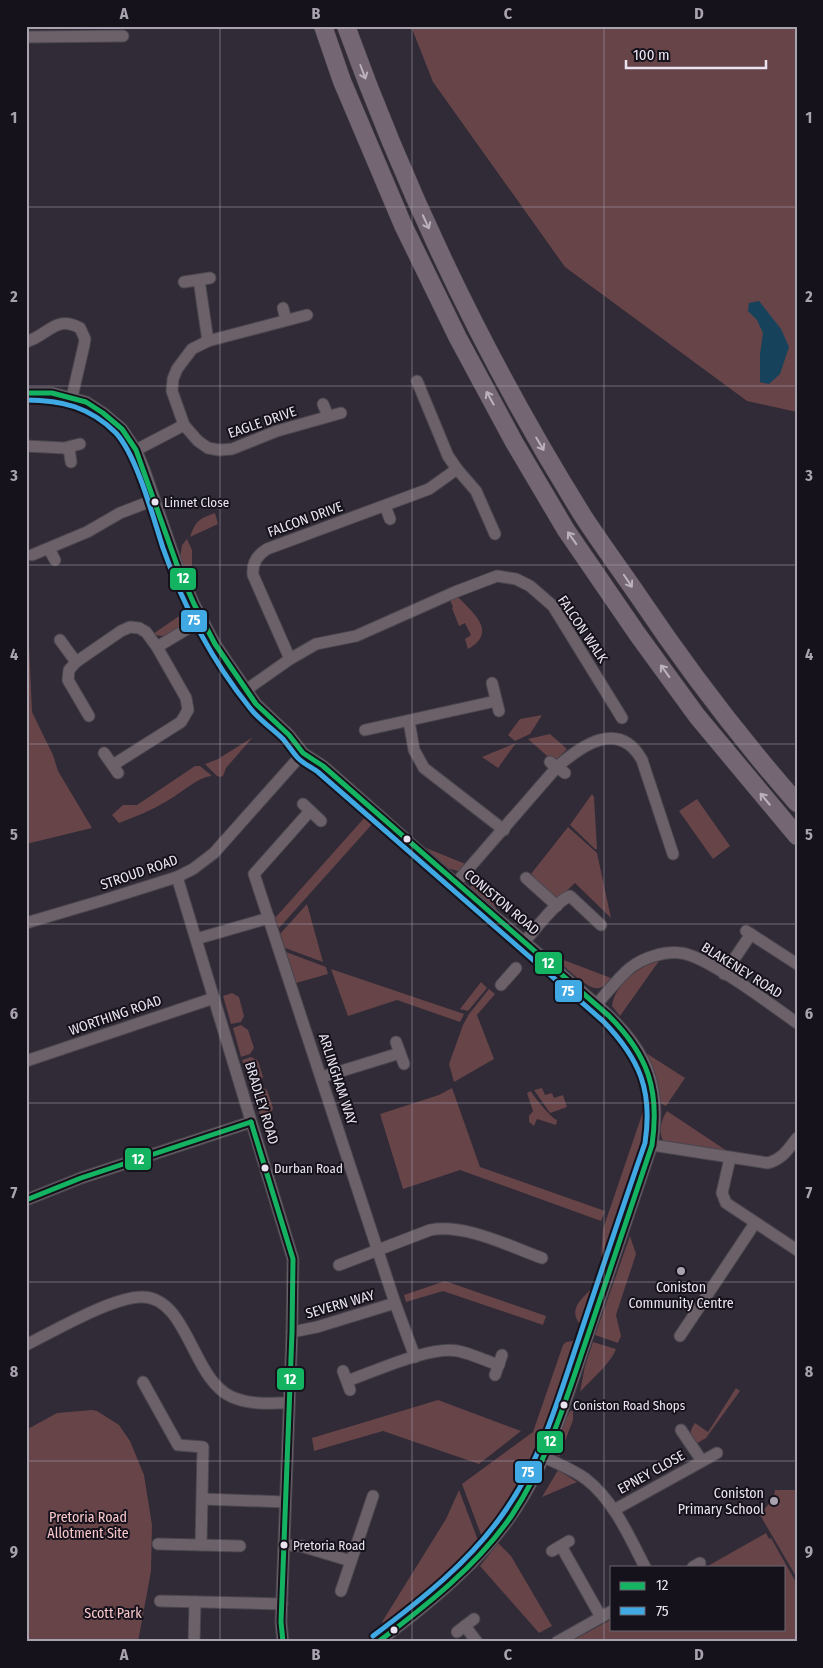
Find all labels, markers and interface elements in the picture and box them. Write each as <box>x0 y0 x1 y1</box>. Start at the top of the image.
text: A <box>119 4 129 23</box>
text: B <box>312 4 321 23</box>
text: C <box>504 4 513 23</box>
text: D <box>694 4 704 23</box>
scale bar <box>626 38 766 70</box>
text: 100 m <box>633 46 670 64</box>
one-way arrow <box>359 64 368 79</box>
text: 1 <box>11 108 17 127</box>
text: 1 <box>806 108 812 127</box>
one-way arrow <box>421 214 431 229</box>
text: 2 <box>9 287 18 306</box>
text: 2 <box>804 287 813 306</box>
one-way arrow <box>485 390 495 405</box>
street label: EAGLE DRIVE <box>226 403 299 442</box>
one-way arrow <box>536 436 546 450</box>
text: 3 <box>9 466 18 485</box>
text: 3 <box>804 466 813 485</box>
place label: Linnet Close <box>164 495 229 510</box>
marker: Linnet Close <box>150 497 160 507</box>
street label: FALCON DRIVE <box>265 498 346 541</box>
one-way arrow <box>567 531 577 545</box>
line badge: 12 <box>169 567 197 591</box>
text: 12 <box>177 570 190 587</box>
one-way arrow <box>623 574 633 588</box>
street label: FALCON WALK <box>554 593 612 667</box>
line badge: 75 <box>180 609 208 633</box>
text: 75 <box>188 612 200 629</box>
text: 4 <box>10 645 18 664</box>
text: 4 <box>805 645 813 664</box>
one-way arrow <box>660 664 670 678</box>
one-way arrow <box>760 793 771 806</box>
text: 5 <box>10 825 18 844</box>
text: 5 <box>805 825 813 844</box>
unlabelled marker <box>402 834 412 844</box>
street label: STROUD ROAD <box>98 851 180 894</box>
street label: CONISTON ROAD <box>461 866 543 939</box>
street label: BLAKENEY ROAD <box>698 939 785 1002</box>
line badge: 12 <box>534 951 563 975</box>
text: 12 <box>542 955 555 972</box>
line badge: 75 <box>554 979 583 1003</box>
text: 75 <box>562 983 574 1000</box>
street label: WORTHING ROAD <box>67 992 164 1039</box>
text: 6 <box>10 1004 18 1023</box>
text: 6 <box>805 1004 813 1023</box>
street label: ARLINGHAM WAY <box>315 1032 360 1127</box>
street label: BRADLEY ROAD <box>241 1060 282 1146</box>
line badge: 12 <box>124 1147 152 1171</box>
text: 12 <box>132 1151 145 1168</box>
place label: Durban Road <box>274 1161 343 1176</box>
marker: Durban Road <box>260 1163 270 1173</box>
text: 7 <box>11 1183 18 1202</box>
text: 7 <box>806 1183 813 1202</box>
marker: Coniston Community Centre <box>675 1265 687 1277</box>
place label: Coniston Community Centre <box>628 1279 734 1312</box>
street label: SEVERN WAY <box>304 1287 377 1322</box>
text: 8 <box>10 1362 19 1381</box>
text: 8 <box>805 1362 814 1381</box>
line badge: 12 <box>276 1367 305 1391</box>
text: 12 <box>284 1371 297 1388</box>
place label: Coniston Road Shops <box>573 1398 686 1413</box>
marker: Coniston Road Shops <box>559 1400 569 1410</box>
line badge: 12 <box>536 1430 564 1454</box>
text: 12 <box>544 1433 557 1450</box>
street label: EPNEY CLOSE <box>615 1447 688 1498</box>
line badge: 75 <box>514 1460 543 1484</box>
text: 75 <box>522 1464 534 1481</box>
place label: Coniston Primary School <box>678 1485 764 1518</box>
marker: Coniston Primary School <box>768 1495 780 1507</box>
park label: Pretoria Road Allotment Site <box>47 1509 129 1542</box>
place label: Pretoria Road <box>293 1538 365 1553</box>
marker: Pretoria Road <box>279 1540 289 1550</box>
text: 9 <box>10 1542 18 1561</box>
text: 9 <box>805 1542 813 1561</box>
legend <box>610 1566 786 1630</box>
text: 12 <box>656 1576 669 1594</box>
text: 75 <box>656 1602 669 1620</box>
park label: Scott Park <box>84 1605 142 1622</box>
unlabelled marker <box>389 1625 399 1635</box>
text: A <box>119 1645 129 1664</box>
text: B <box>312 1645 321 1664</box>
text: C <box>504 1645 513 1664</box>
text: D <box>694 1645 704 1664</box>

